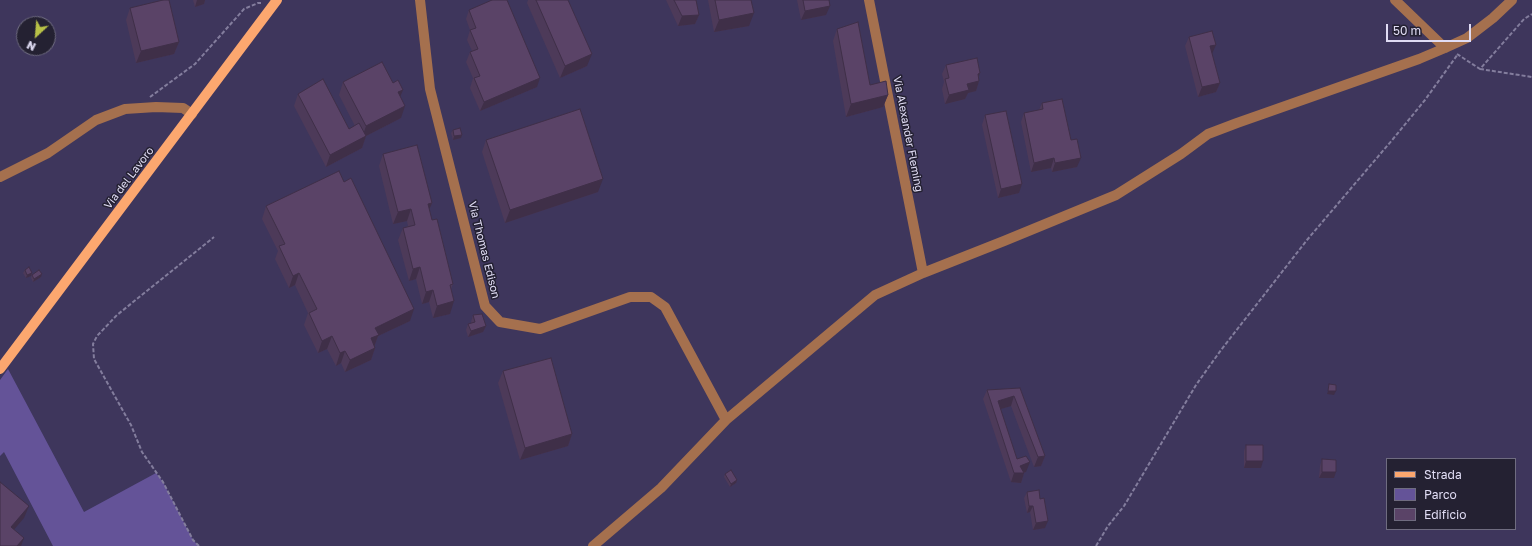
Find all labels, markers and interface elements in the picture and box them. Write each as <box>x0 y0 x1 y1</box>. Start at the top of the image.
north arrow <box>16 16 56 56</box>
scale bar <box>1388 16 1473 42</box>
text: 50 m <box>1393 23 1421 38</box>
text: N <box>24 39 38 54</box>
street label: Via Alexander Fleming <box>890 75 926 193</box>
street label: Via del Lavoro <box>101 144 157 212</box>
street label: Via Thomas Edison <box>466 200 502 300</box>
legend <box>1386 458 1516 530</box>
text: Strada <box>1424 467 1462 482</box>
text: Parco <box>1424 487 1457 502</box>
text: Edificio <box>1424 507 1466 522</box>

